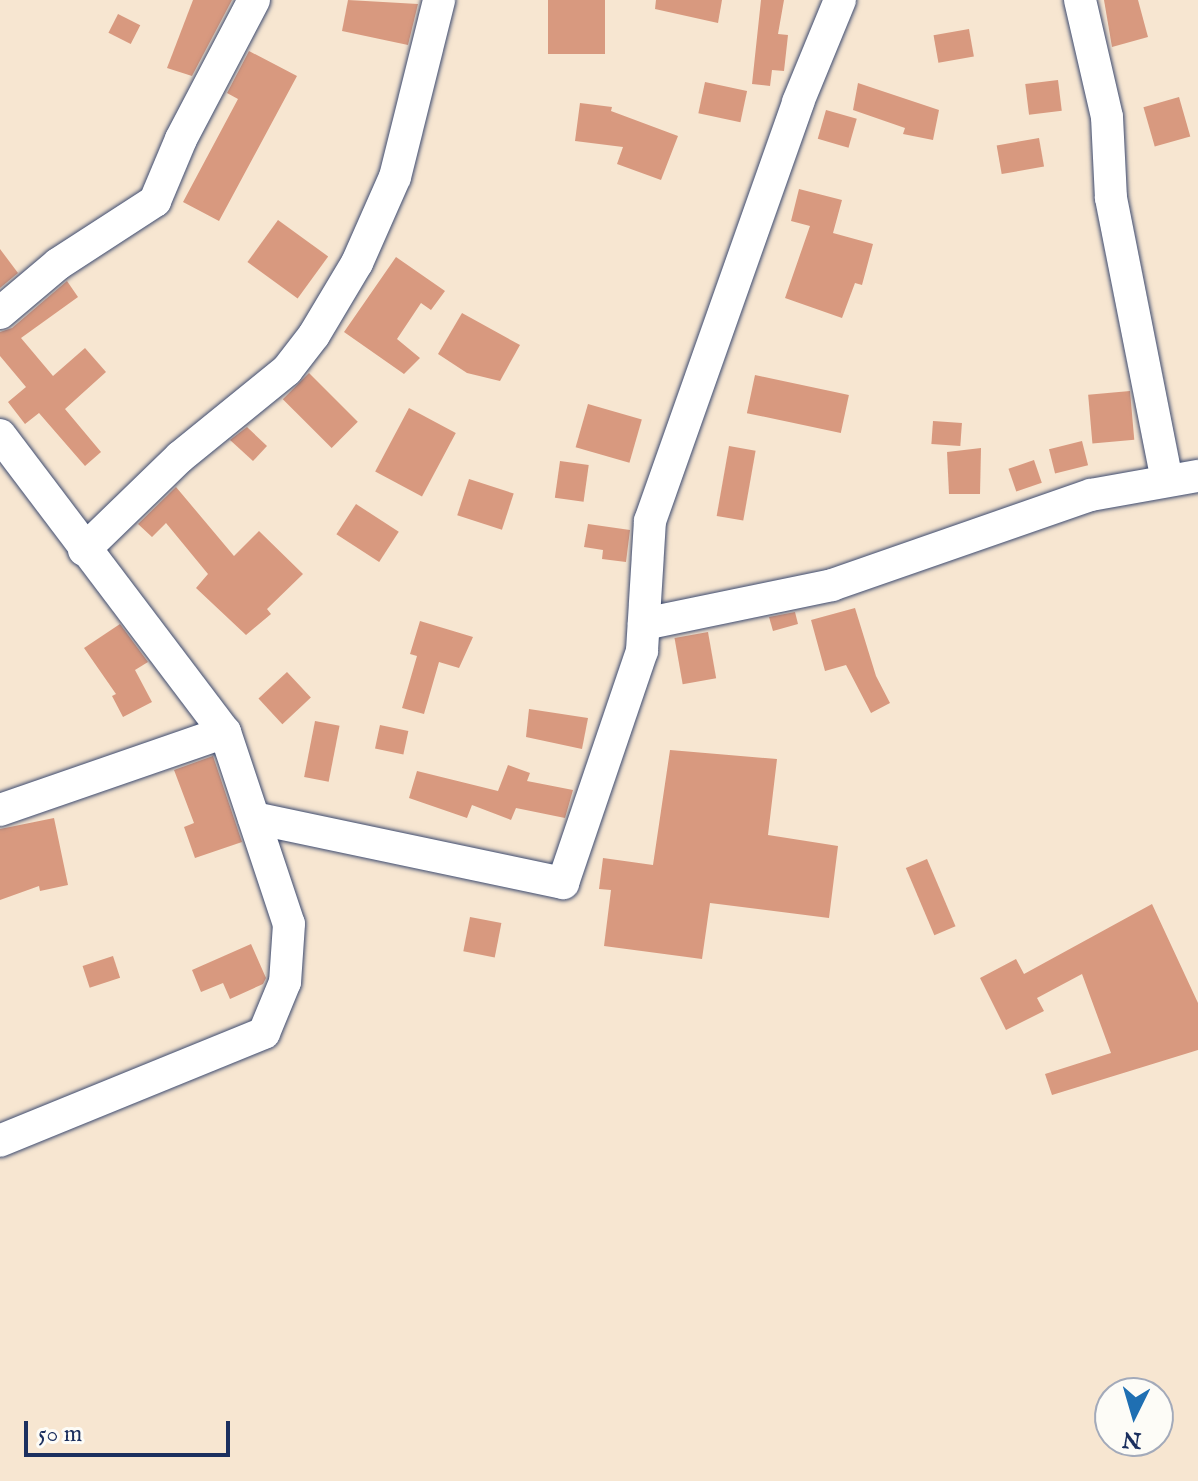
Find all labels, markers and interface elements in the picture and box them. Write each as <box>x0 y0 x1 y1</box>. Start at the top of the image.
north arrow <box>1094 1377 1174 1457</box>
scale bar <box>28 1405 234 1455</box>
text: 50 m <box>38 1419 82 1450</box>
text: N <box>1121 1424 1143 1454</box>

